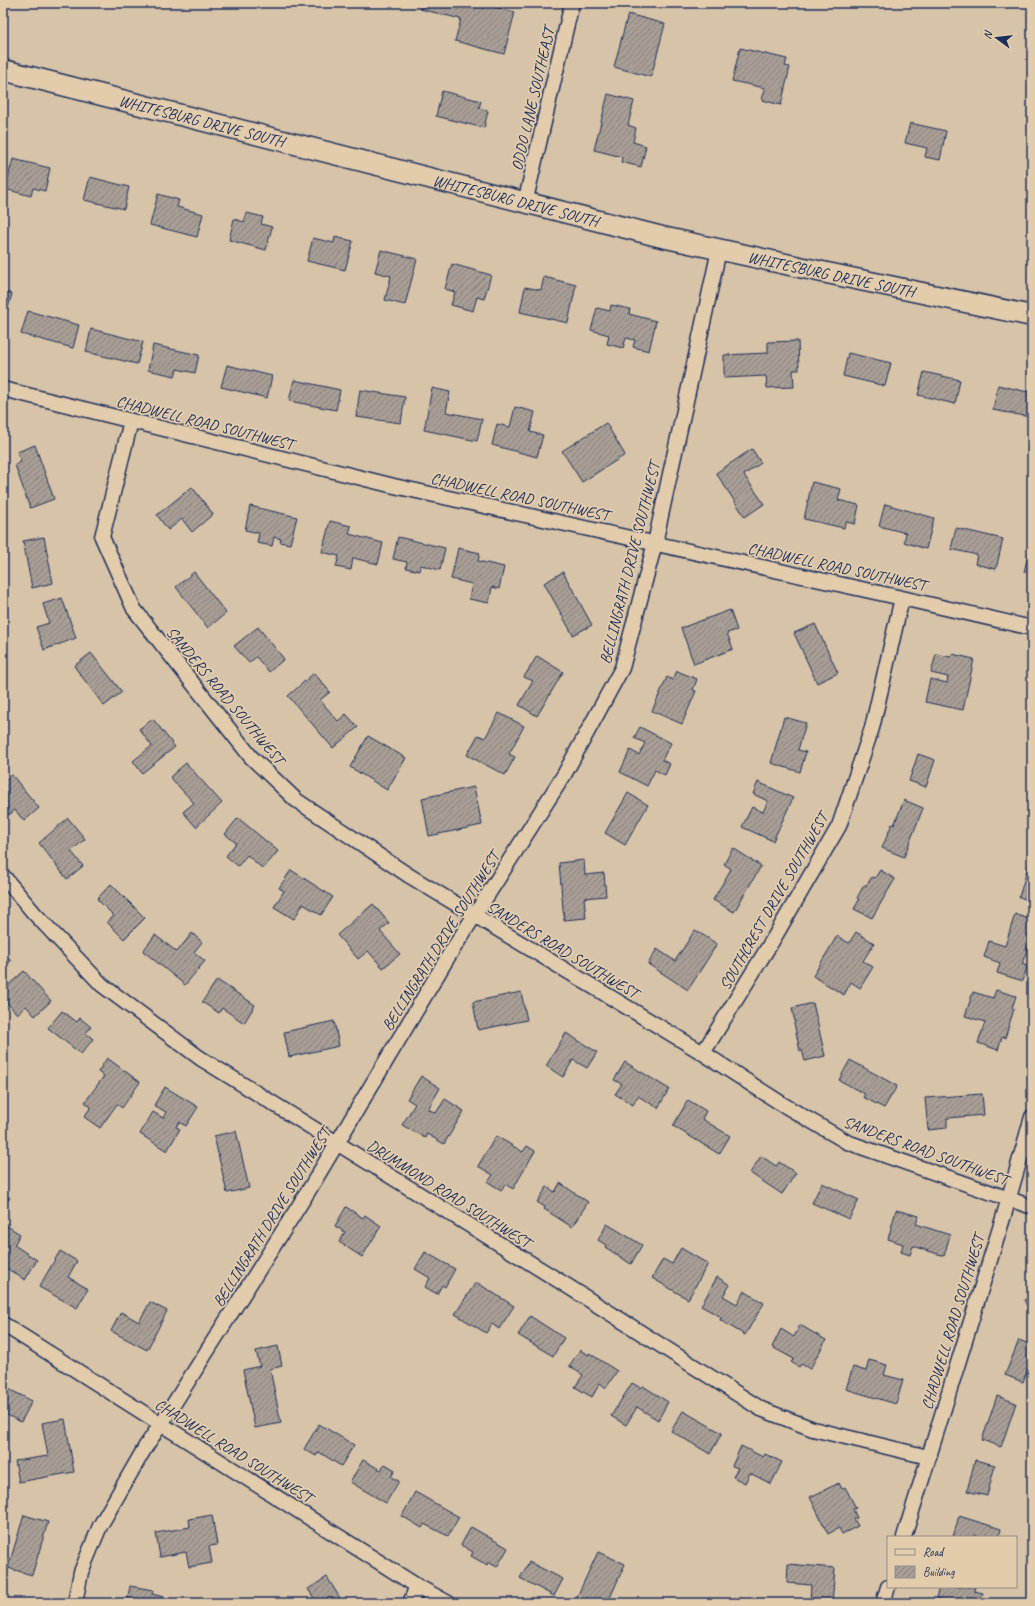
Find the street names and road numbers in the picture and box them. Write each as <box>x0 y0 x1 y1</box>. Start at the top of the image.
street label: ODDO LANE SOUTHEAST <box>507 21 560 173</box>
street label: WHITESBURG DRIVE SOUTH <box>117 91 289 153</box>
street label: WHITESBURG DRIVE SOUTH <box>431 170 603 232</box>
street label: WHITESBURG DRIVE SOUTH <box>746 247 919 303</box>
street label: CHADWELL ROAD SOUTHWEST <box>114 391 299 456</box>
street label: BELLINGRATH DRIVE SOUTHWEST <box>595 457 666 666</box>
street label: CHADWELL ROAD SOUTHWEST <box>429 468 614 526</box>
street label: CHADWELL ROAD SOUTHWEST <box>746 538 931 596</box>
street label: SANDERS ROAD SOUTHWEST <box>162 623 291 771</box>
street label: SOUTHCREST DRIVE SOUTHWEST <box>715 806 835 994</box>
street label: BELLINGRATH DRIVE SOUTHWEST <box>378 845 506 1035</box>
street label: SANDERS ROAD SOUTHWEST <box>483 897 645 1005</box>
street label: SANDERS ROAD SOUTHWEST <box>841 1112 1014 1191</box>
street label: BELLINGRATH DRIVE SOUTHWEST <box>209 1121 337 1311</box>
street label: DRUMMOND ROAD SOUTHWEST <box>363 1135 537 1254</box>
street label: CHADWELL ROAD SOUTHWEST <box>917 1229 990 1412</box>
street label: CHADWELL ROAD SOUTHWEST <box>151 1394 319 1509</box>

